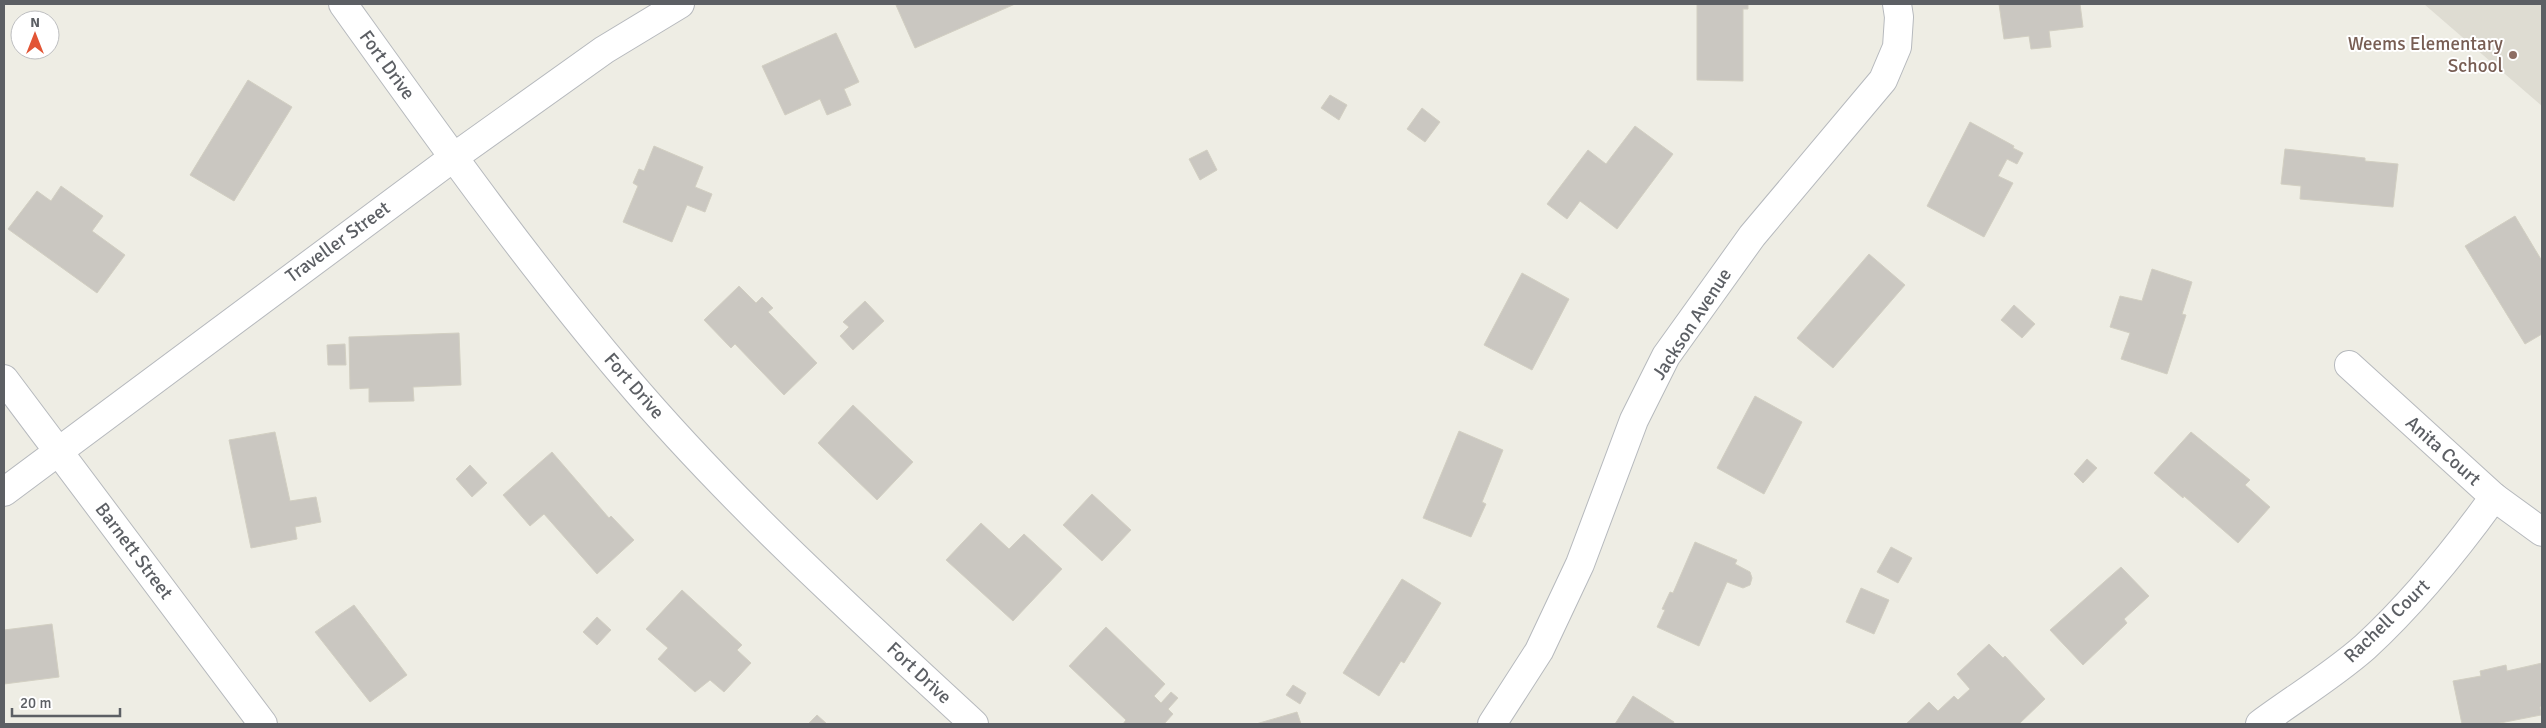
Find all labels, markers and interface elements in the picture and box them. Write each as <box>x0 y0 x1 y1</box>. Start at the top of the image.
north arrow <box>10 10 60 60</box>
text: N <box>30 14 40 31</box>
street label: Fort Drive <box>354 26 420 104</box>
place label: Weems Elementary School <box>2348 32 2503 78</box>
marker: Weems Elementary School <box>2507 49 2519 61</box>
street label: Traveller Street <box>281 196 395 288</box>
street label: Jackson Avenue <box>1647 264 1737 384</box>
street label: Fort Drive <box>599 348 669 424</box>
street label: Anita Court <box>2400 411 2486 491</box>
street label: Barnett Street <box>90 498 178 604</box>
street label: Rachell Court <box>2339 574 2435 668</box>
street label: Fort Drive <box>882 637 956 709</box>
scale bar <box>12 686 120 718</box>
text: 20 m <box>20 694 51 712</box>

